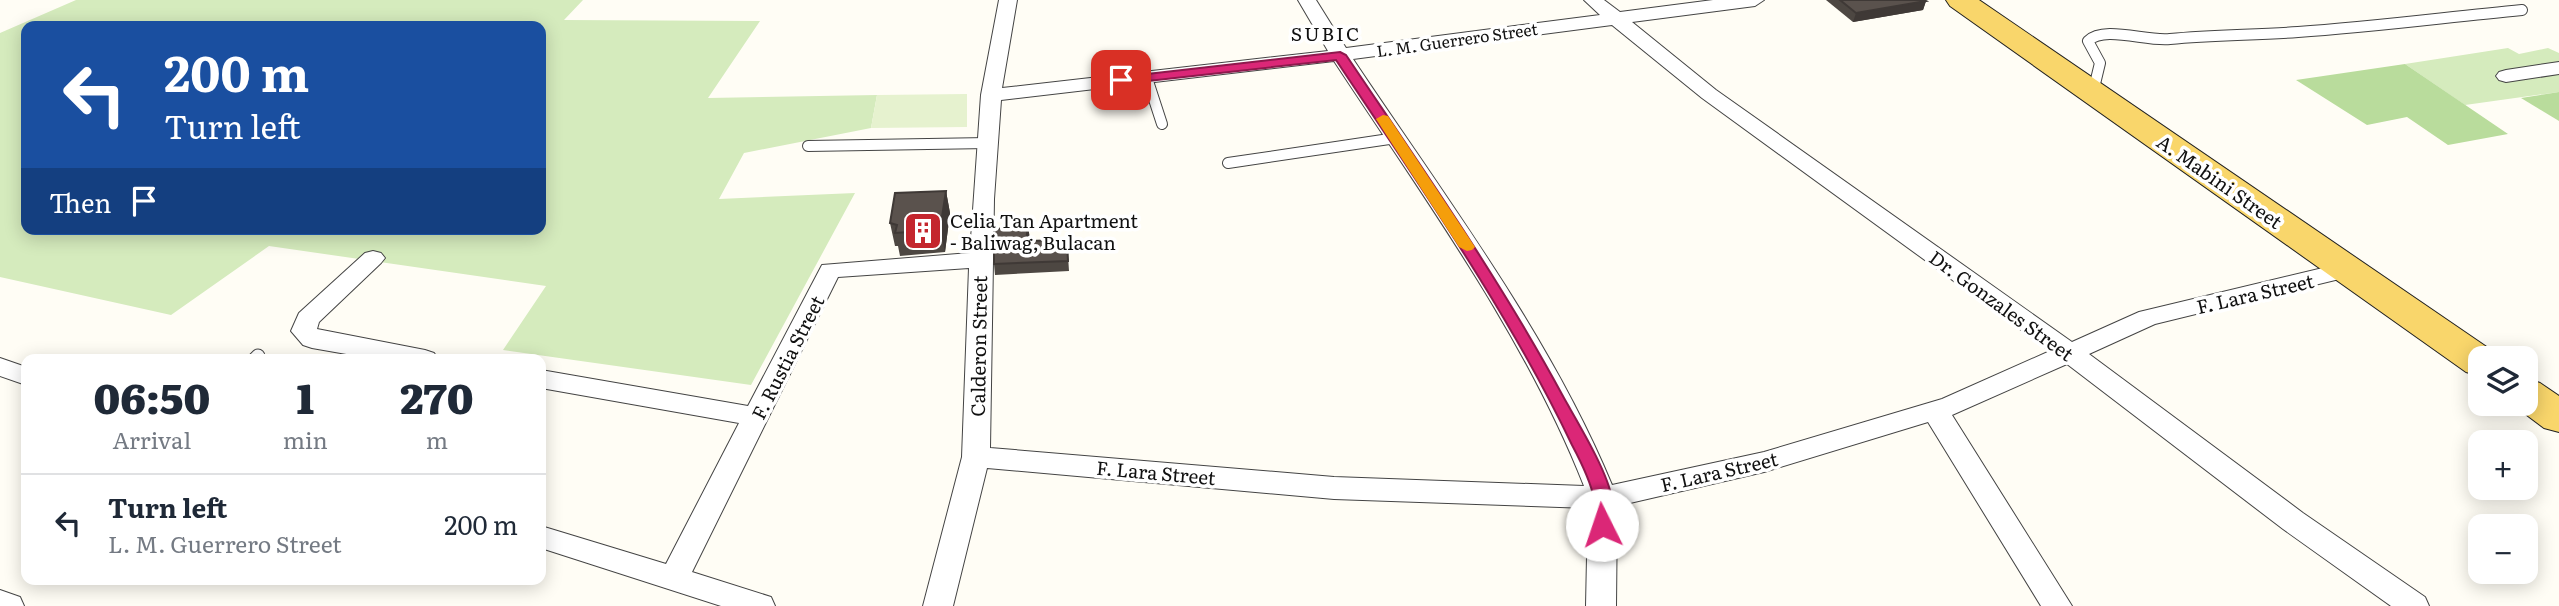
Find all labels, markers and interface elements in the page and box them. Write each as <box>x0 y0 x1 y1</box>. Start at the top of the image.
street label: L. M. Guerrero Street <box>1375 16 1540 62</box>
district label: SUBIC <box>1291 19 1361 47</box>
text: 200 m <box>164 34 309 107</box>
icon: left <box>49 49 140 140</box>
pin <box>1091 50 1151 110</box>
icon: arrive <box>1102 61 1140 99</box>
text: Turn left <box>164 101 301 149</box>
street label: A. Mabini Street <box>2152 127 2289 235</box>
text: Then <box>49 182 111 221</box>
icon: arrive <box>125 182 163 220</box>
place label: Celia Tan Apartment - Baliwag, Bulacan <box>950 206 1138 256</box>
building icon: Celia Tan Apartment - Baliwag, Bulacan <box>902 210 944 252</box>
street label: Dr. Gonzales Street <box>1924 243 2080 367</box>
street label: F. Lara Street <box>2194 266 2317 320</box>
street label: Calderon Street <box>963 275 993 417</box>
street label: F. Rustia Street <box>744 290 830 424</box>
map controls <box>2468 346 2538 584</box>
button: layers <box>2468 346 2538 416</box>
text: 06:50 <box>93 365 210 427</box>
text: 1 <box>296 365 314 427</box>
text: 270 <box>400 365 474 427</box>
text: Arrival <box>113 422 191 456</box>
text: min <box>283 422 328 456</box>
text: m <box>426 422 448 456</box>
button: + <box>2468 430 2538 500</box>
street label: F. Lara Street <box>1658 444 1781 498</box>
street label: F. Lara Street <box>1095 453 1217 491</box>
text: Turn left <box>108 487 227 526</box>
position arrow <box>1565 488 1639 562</box>
icon: left <box>49 504 87 542</box>
text: 200 m <box>444 504 518 543</box>
button: − <box>2468 514 2538 584</box>
text: L. M. Guerrero Street <box>108 526 342 560</box>

